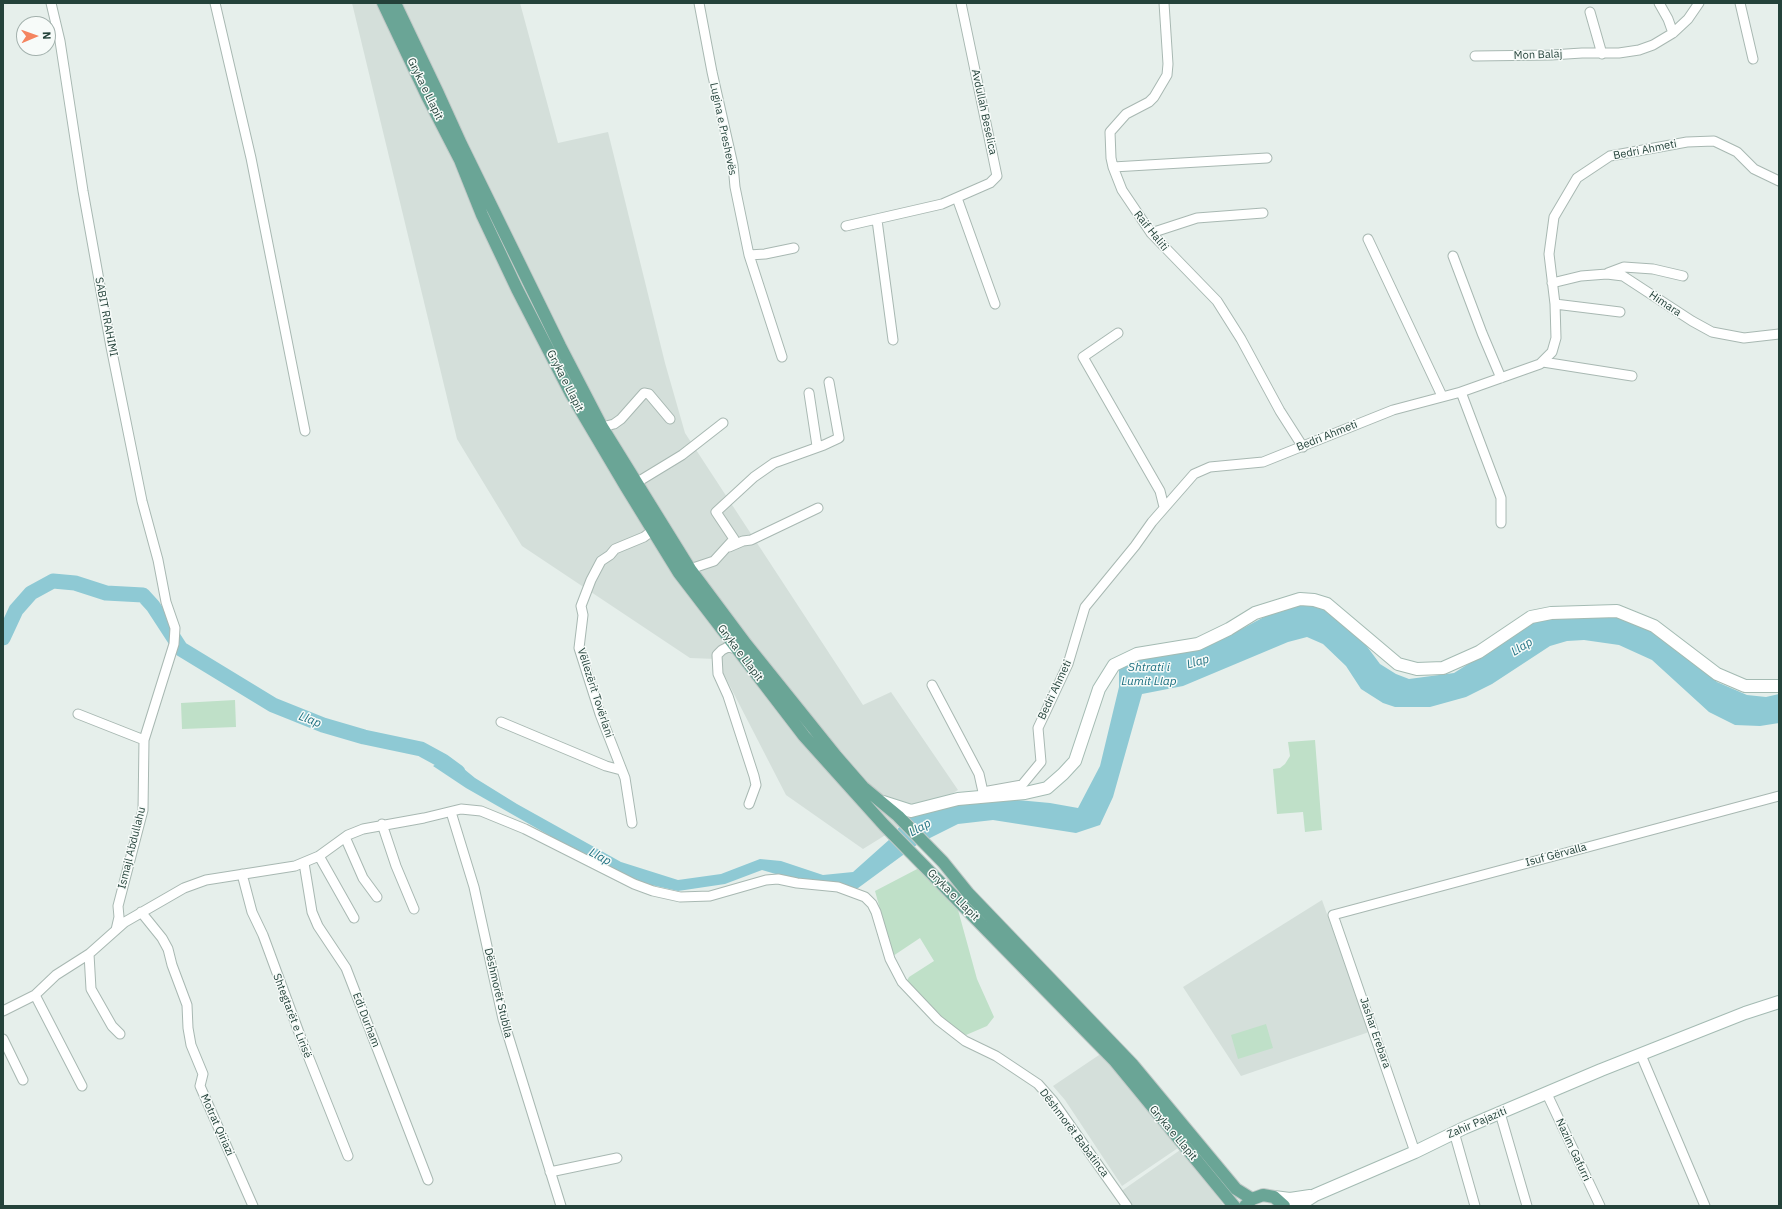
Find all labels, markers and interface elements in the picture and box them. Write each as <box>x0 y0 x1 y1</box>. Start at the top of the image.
north arrow <box>16 16 56 56</box>
text: N <box>40 31 54 40</box>
street label: Mon Balaj <box>1513 48 1563 62</box>
street label: Gryka e Llapit <box>404 56 446 122</box>
street label: Avdullah Beselica <box>968 68 1000 156</box>
street label: Lugina e Preshevës <box>707 81 739 177</box>
street label: Bedri Ahmeti <box>1612 137 1678 163</box>
street label: Raif Haliti <box>1131 208 1171 254</box>
street label: SABIT RRAHIMI <box>92 276 120 358</box>
street label: Himara <box>1646 288 1684 320</box>
street label: Gryka e Llapit <box>544 348 586 414</box>
street label: Bedri Ahmeti <box>1295 418 1359 454</box>
street label: Gryka e Llapit <box>714 622 766 684</box>
water label: Llap <box>1508 635 1536 659</box>
street label: Vëllezërit Tovërlani <box>574 646 616 740</box>
water label: Llap <box>1185 652 1211 672</box>
street label: Bedri Ahmeti <box>1035 658 1075 722</box>
water label: Shtrati i Lumit Llap <box>1121 661 1177 689</box>
water label: Llap <box>297 709 323 731</box>
street label: Ismajl Abdullahu <box>115 806 149 890</box>
water label: Llap <box>906 816 934 840</box>
street label: Isuf Gërvalla <box>1524 840 1588 870</box>
water label: Llap <box>587 845 613 869</box>
street label: Gryka e Llapit <box>924 866 982 924</box>
street label: Dëshmorët Stublla <box>481 947 515 1039</box>
street label: Shtegtarët e Lirisë <box>270 972 314 1060</box>
street label: Edi Durham <box>350 991 382 1049</box>
street label: Jashar Erebara <box>1357 996 1393 1070</box>
street label: Dëshmorët Babatinca <box>1037 1086 1111 1180</box>
street label: Motrat Qiriazi <box>197 1092 237 1158</box>
street label: Gryka e Llapit <box>1146 1103 1200 1163</box>
street label: Zahir Pajaziti <box>1445 1105 1509 1141</box>
street label: Nazim Gafurri <box>1553 1116 1593 1184</box>

